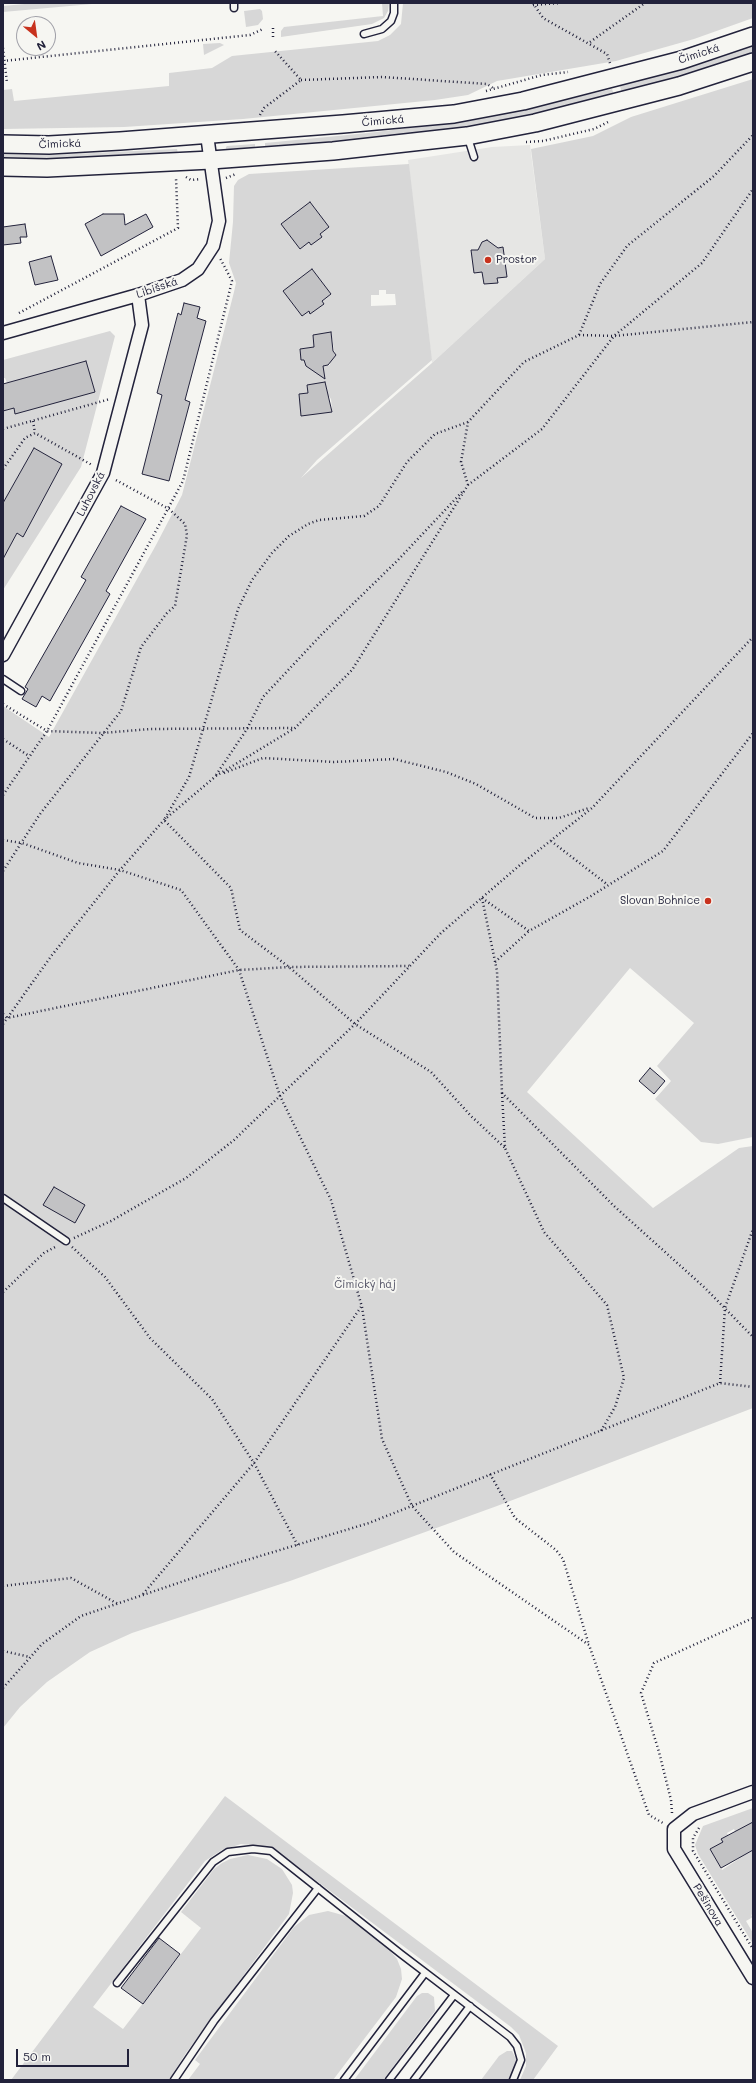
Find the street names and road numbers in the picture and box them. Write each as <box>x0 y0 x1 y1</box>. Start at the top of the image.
street label: Čimická <box>677 41 721 67</box>
street label: Čimická <box>361 113 405 129</box>
street label: Čimická <box>39 137 81 151</box>
street label: Libišská <box>135 275 179 301</box>
street label: Luhovská <box>74 469 108 519</box>
street label: Pešinova <box>690 1881 726 1929</box>

